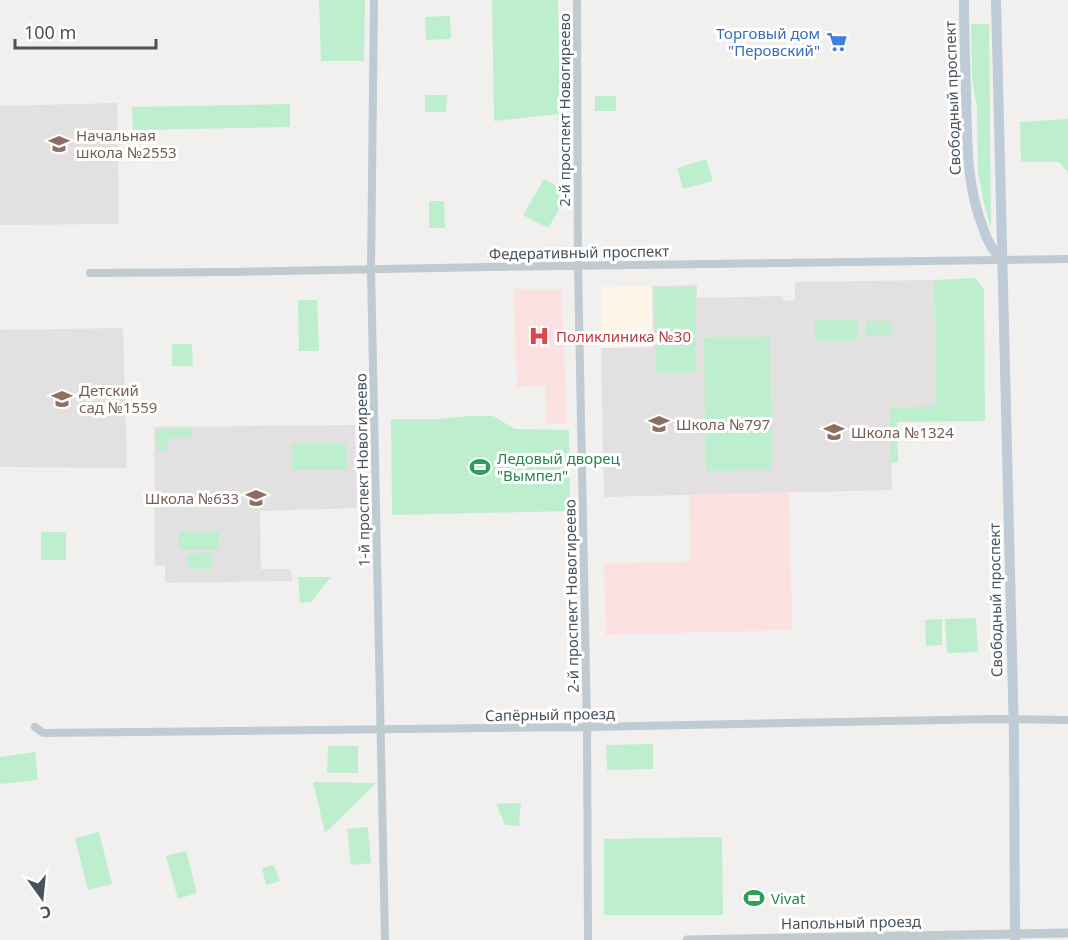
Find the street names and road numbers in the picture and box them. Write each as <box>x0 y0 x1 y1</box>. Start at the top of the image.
street label: 2-й проспект Новогиреево <box>554 13 574 207</box>
street label: Свободный проспект <box>939 20 965 176</box>
street label: Федеративный проспект <box>489 240 669 264</box>
street label: 1-й проспект Новогиреево <box>350 373 374 567</box>
street label: 2-й проспект Новогиреево <box>559 499 583 693</box>
street label: Свободный проспект <box>984 523 1006 677</box>
street label: Сапёрный проезд <box>485 703 615 725</box>
street label: Напольный проезд <box>781 911 921 933</box>

